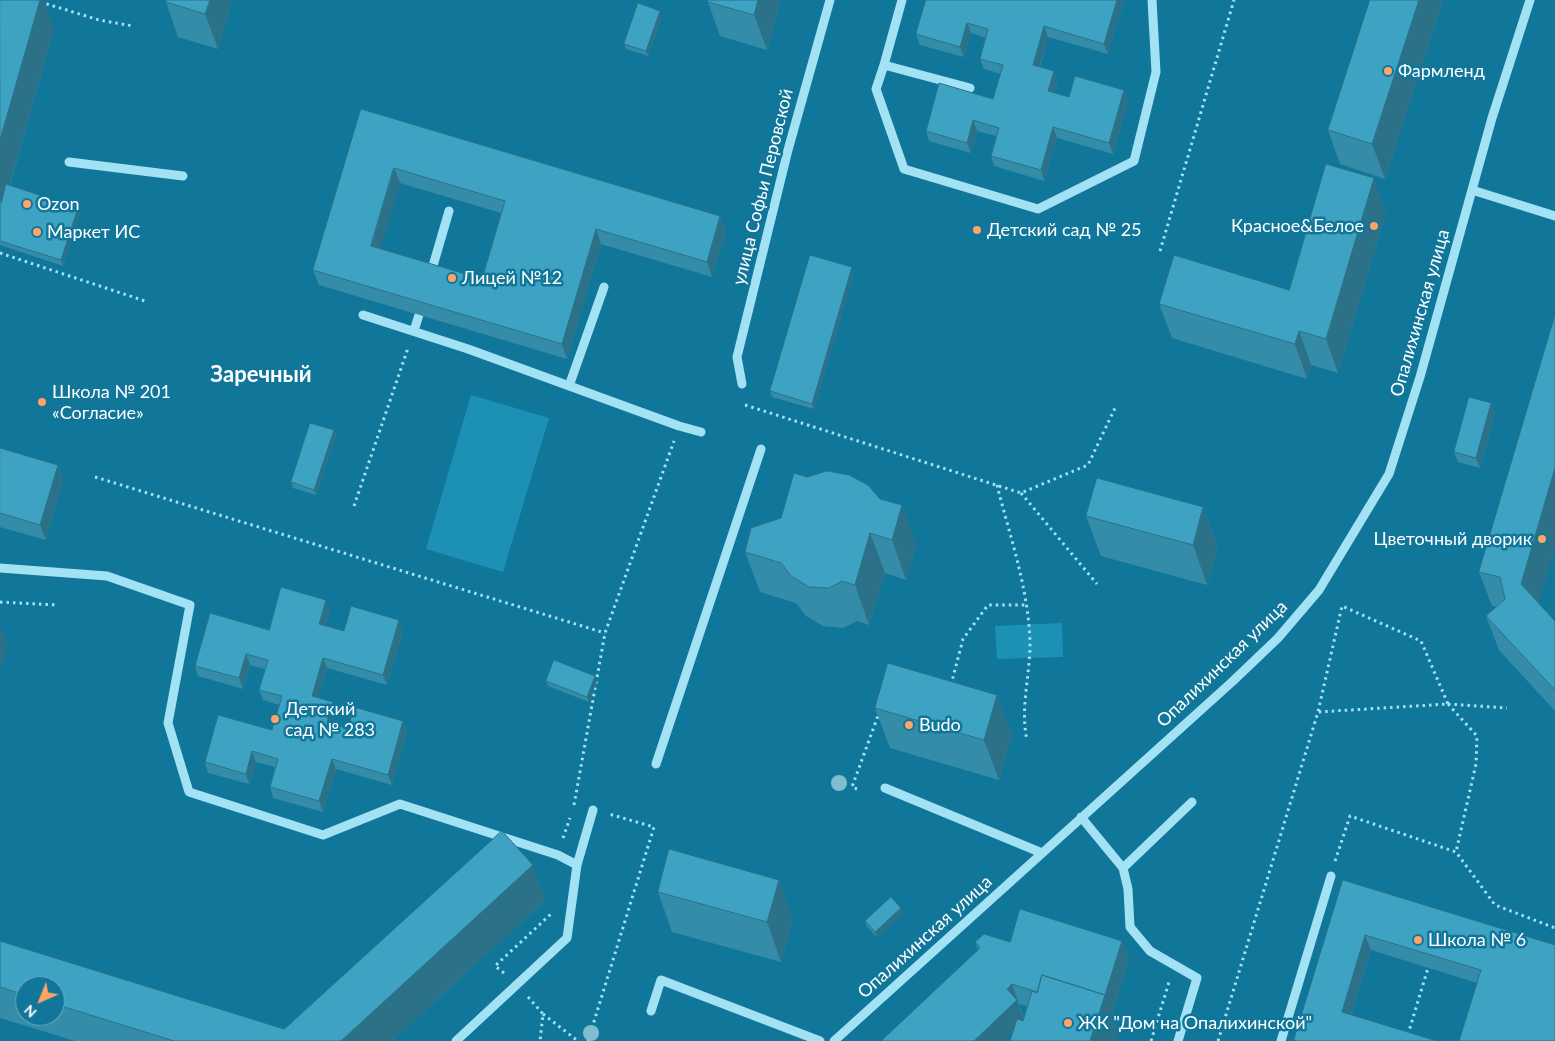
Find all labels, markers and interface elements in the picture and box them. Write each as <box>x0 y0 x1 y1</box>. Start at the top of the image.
place label: Фармленд <box>1398 60 1485 82</box>
marker: Фармленд <box>1382 65 1394 77</box>
street label: улица Софьи Перовской <box>728 86 798 288</box>
place label: Ozon <box>37 193 79 215</box>
marker: Ozon <box>21 198 33 210</box>
place label: Красное&Белое <box>1231 215 1364 237</box>
place label: Детский сад № 25 <box>987 219 1142 241</box>
marker: Красное&Белое <box>1368 220 1380 232</box>
place label: Маркет ИС <box>47 221 140 243</box>
marker: Детский сад № 25 <box>971 224 983 236</box>
marker: Маркет ИС <box>31 226 43 238</box>
street label: Опалихинская улица <box>1386 227 1454 399</box>
place label: Лицей №12 <box>462 267 562 289</box>
marker: Лицей №12 <box>446 272 458 284</box>
district label: Заречный <box>210 362 312 388</box>
place label: Школа № 201 «Согласие» <box>52 381 171 424</box>
marker: Школа № 201 «Согласие» <box>36 396 48 408</box>
place label: Цветочный дворик <box>1374 528 1532 550</box>
marker: Цветочный дворик <box>1536 533 1548 545</box>
street label: Опалихинская улица <box>1152 596 1292 732</box>
place label: Детский сад № 283 <box>285 698 375 741</box>
marker: Детский сад № 283 <box>269 713 281 725</box>
place label: Budo <box>919 714 961 736</box>
marker: Budo <box>903 719 915 731</box>
street label: Опалихинская улица <box>853 871 997 1003</box>
place label: Школа № 6 <box>1428 929 1526 951</box>
marker: Школа № 6 <box>1412 934 1424 946</box>
north arrow <box>15 976 65 1026</box>
text: N <box>20 1002 40 1021</box>
place label: ЖК "Дом на Опалихинской" <box>1078 1012 1312 1034</box>
marker: ЖК "Дом на Опалихинской" <box>1062 1017 1074 1029</box>

